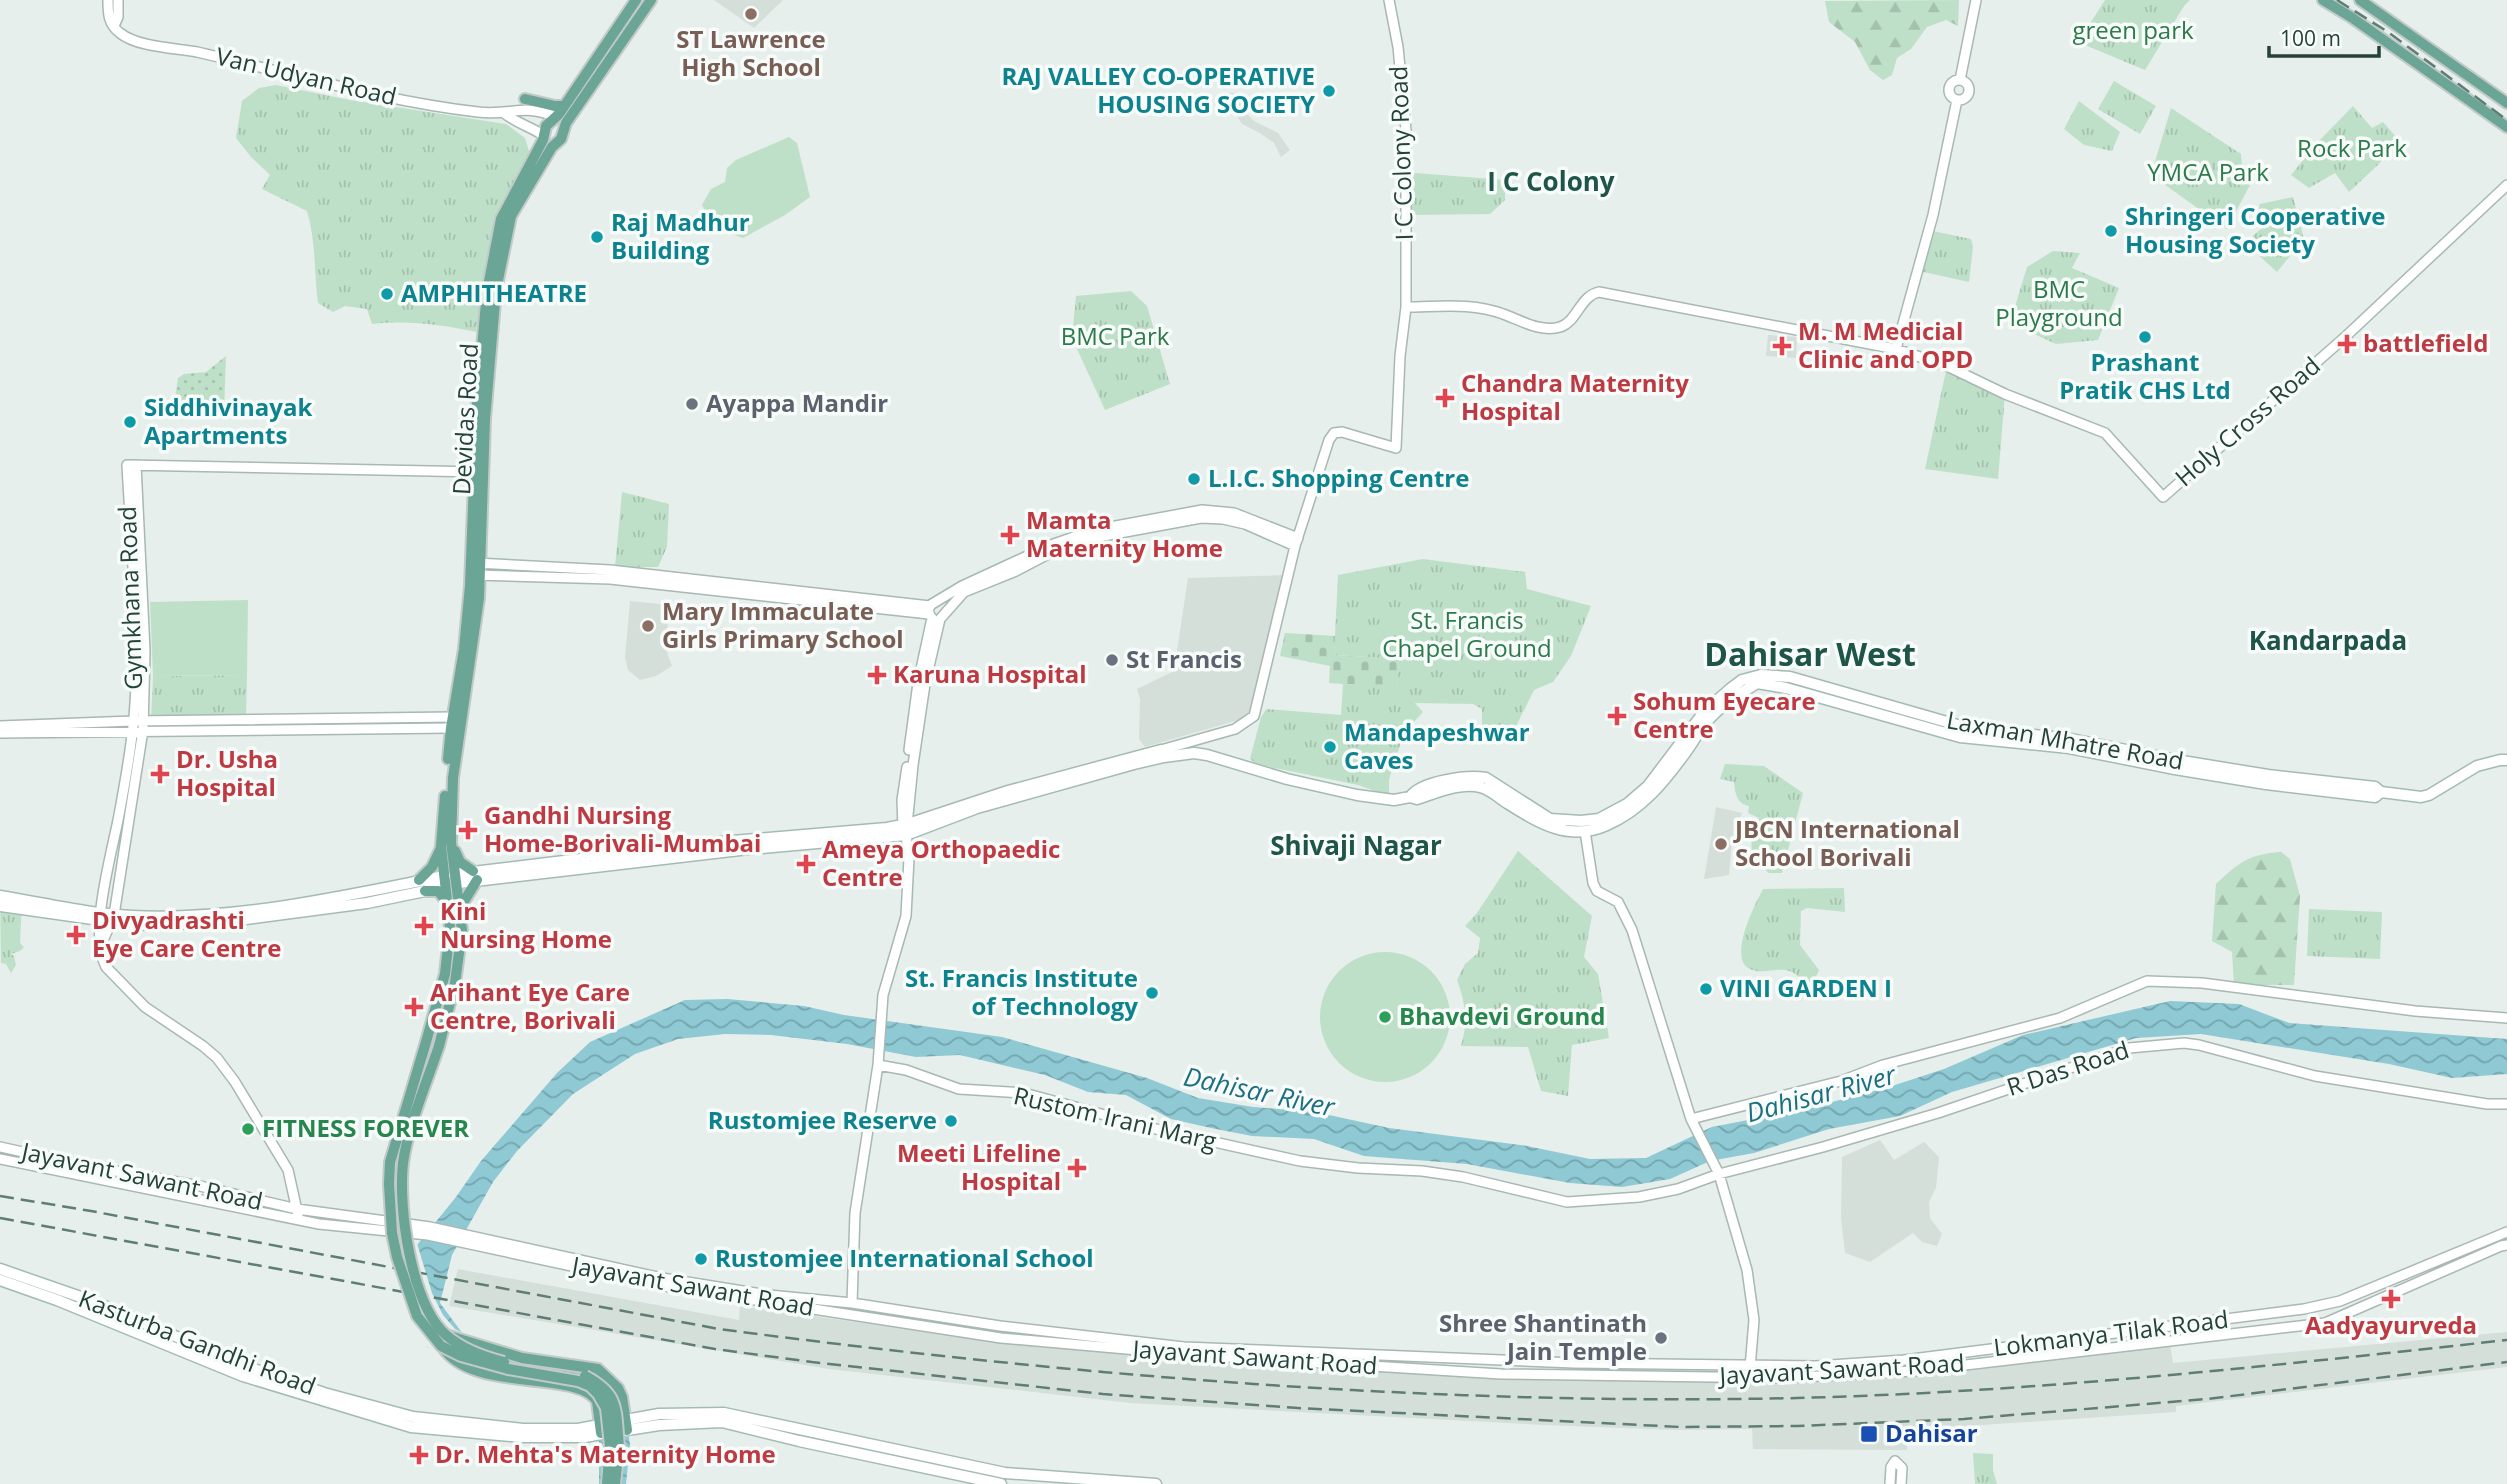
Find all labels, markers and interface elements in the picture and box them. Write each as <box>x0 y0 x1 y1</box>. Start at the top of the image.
marker: ST Lawrence High School <box>743 6 759 22</box>
park label: green park <box>2072 13 2194 46</box>
scale bar <box>2269 14 2379 58</box>
place label: ST Lawrence High School <box>676 22 826 83</box>
text: 100 m <box>2280 24 2341 52</box>
street label: Van Udyan Road <box>213 39 400 112</box>
place label: RAJ VALLEY CO-OPERATIVE HOUSING SOCIETY <box>1001 59 1315 120</box>
street label: I C Colony Road <box>1381 65 1420 241</box>
marker: RAJ VALLEY CO-OPERATIVE HOUSING SOCIETY <box>1321 83 1337 99</box>
park label: Rock Park <box>2297 131 2407 164</box>
park label: YMCA Park <box>2147 155 2269 188</box>
district label: I C Colony <box>1487 163 1615 199</box>
place label: Shringeri Cooperative Housing Society <box>2125 199 2386 260</box>
place label: Raj Madhur Building <box>611 205 750 266</box>
marker: Shringeri Cooperative Housing Society <box>2103 223 2119 239</box>
marker: Raj Madhur Building <box>589 229 605 245</box>
park label: BMC Playground <box>1995 272 2123 333</box>
place label: AMPHITHEATRE <box>401 276 587 309</box>
marker: AMPHITHEATRE <box>379 286 395 302</box>
place label: M. M Medicial Clinic and OPD <box>1798 314 1973 375</box>
park label: BMC Park <box>1061 319 1170 352</box>
place label: battlefield <box>2363 326 2488 359</box>
marker: Prashant Pratik CHS Ltd <box>2137 329 2153 345</box>
marker: battlefield <box>2337 334 2357 354</box>
marker: M. M Medicial Clinic and OPD <box>1772 336 1792 356</box>
street label: Devidas Road <box>444 342 485 496</box>
place label: Prashant Pratik CHS Ltd <box>2059 345 2231 406</box>
street label: Holy Cross Road <box>2167 349 2327 493</box>
place label: Chandra Maternity Hospital <box>1461 366 1689 427</box>
place label: Ayappa Mandir <box>706 386 888 419</box>
marker: Chandra Maternity Hospital <box>1435 388 1455 408</box>
place label: Siddhivinayak Apartments <box>144 390 312 451</box>
marker: Ayappa Mandir <box>684 396 700 412</box>
marker: Siddhivinayak Apartments <box>122 414 138 430</box>
place label: L.I.C. Shopping Centre <box>1208 461 1469 494</box>
marker: L.I.C. Shopping Centre <box>1186 471 1202 487</box>
place label: Mamta Maternity Home <box>1026 503 1223 564</box>
street label: Gymkhana Road <box>110 506 149 691</box>
marker: Mamta Maternity Home <box>1000 525 1020 545</box>
place label: Mary Immaculate Girls Primary School <box>662 594 904 655</box>
park label: St. Francis Chapel Ground <box>1382 603 1552 664</box>
marker: Mary Immaculate Girls Primary School <box>640 618 656 634</box>
district label: Kandarpada <box>2249 622 2407 658</box>
district label: Dahisar West <box>1704 632 1916 675</box>
place label: St Francis <box>1126 642 1242 675</box>
marker: St Francis <box>1104 652 1120 668</box>
place label: Karuna Hospital <box>893 657 1087 690</box>
marker: Karuna Hospital <box>867 665 887 685</box>
place label: Sohum Eyecare Centre <box>1633 684 1816 745</box>
street label: Laxman Mhatre Road <box>1944 702 2186 777</box>
marker: Sohum Eyecare Centre <box>1607 706 1627 726</box>
place label: Mandapeshwar Caves <box>1344 715 1530 776</box>
marker: Mandapeshwar Caves <box>1322 739 1338 755</box>
place label: Dr. Usha Hospital <box>176 742 278 803</box>
marker: Dr. Usha Hospital <box>150 764 170 784</box>
place label: Gandhi Nursing Home-Borivali-Mumbai <box>484 798 761 859</box>
place label: JBCN International School Borivali <box>1733 812 1960 873</box>
marker: Gandhi Nursing Home-Borivali-Mumbai <box>458 820 478 840</box>
district label: Shivaji Nagar <box>1270 827 1442 863</box>
place label: Ameya Orthopaedic Centre <box>822 832 1060 893</box>
marker: JBCN International School Borivali <box>1713 836 1729 852</box>
marker: Ameya Orthopaedic Centre <box>796 854 816 874</box>
place label: Kini Nursing Home <box>440 894 612 955</box>
place label: Divyadrashti Eye Care Centre <box>92 903 281 964</box>
marker: Kini Nursing Home <box>414 916 434 936</box>
marker: Divyadrashti Eye Care Centre <box>66 925 86 945</box>
place label: St. Francis Institute of Technology <box>905 961 1138 1022</box>
place label: VINI GARDEN I <box>1720 971 1892 1004</box>
place label: Arihant Eye Care Centre, Borivali <box>430 975 630 1036</box>
marker: VINI GARDEN I <box>1698 981 1714 997</box>
marker: St. Francis Institute of Technology <box>1144 985 1160 1001</box>
marker: Arihant Eye Care Centre, Borivali <box>404 997 424 1017</box>
place label: Bhavdevi Ground <box>1399 999 1606 1032</box>
marker: Bhavdevi Ground <box>1377 1009 1393 1025</box>
street label: R Das Road <box>2002 1032 2133 1103</box>
water label: Dahisar River <box>1742 1055 1901 1130</box>
water label: Dahisar River <box>1181 1057 1340 1125</box>
street label: Rustom Irani Marg <box>1011 1078 1220 1157</box>
place label: Rustomjee Reserve <box>708 1103 937 1136</box>
place label: FITNESS FOREVER <box>262 1111 469 1144</box>
marker: Rustomjee Reserve <box>943 1113 959 1129</box>
marker: FITNESS FOREVER <box>240 1121 256 1137</box>
street label: Jayavant Sawant Road <box>17 1133 266 1217</box>
place label: Meeti Lifeline Hospital <box>897 1136 1061 1197</box>
marker: Meeti Lifeline Hospital <box>1067 1158 1087 1178</box>
place label: Rustomjee International School <box>715 1241 1094 1274</box>
street label: Jayavant Sawant Road <box>568 1248 817 1323</box>
marker: Rustomjee International School <box>693 1251 709 1267</box>
street label: Kasturba Gandhi Road <box>74 1281 321 1402</box>
marker: Aadyayurveda <box>2381 1289 2401 1309</box>
street label: Lokmanya Tilak Road <box>1992 1302 2230 1363</box>
place label: Shree Shantinath Jain Temple <box>1439 1306 1647 1367</box>
place label: Aadyayurveda <box>2305 1308 2477 1341</box>
marker: Shree Shantinath Jain Temple <box>1653 1330 1669 1346</box>
street label: Jayavant Sawant Road <box>1130 1331 1379 1382</box>
street label: Jayavant Sawant Road <box>1717 1346 1965 1392</box>
place label: Dahisar <box>1885 1416 1978 1449</box>
marker: Dahisar <box>1859 1424 1879 1444</box>
place label: Dr. Mehta's Maternity Home <box>435 1437 776 1470</box>
marker: Dr. Mehta's Maternity Home <box>409 1445 429 1465</box>

